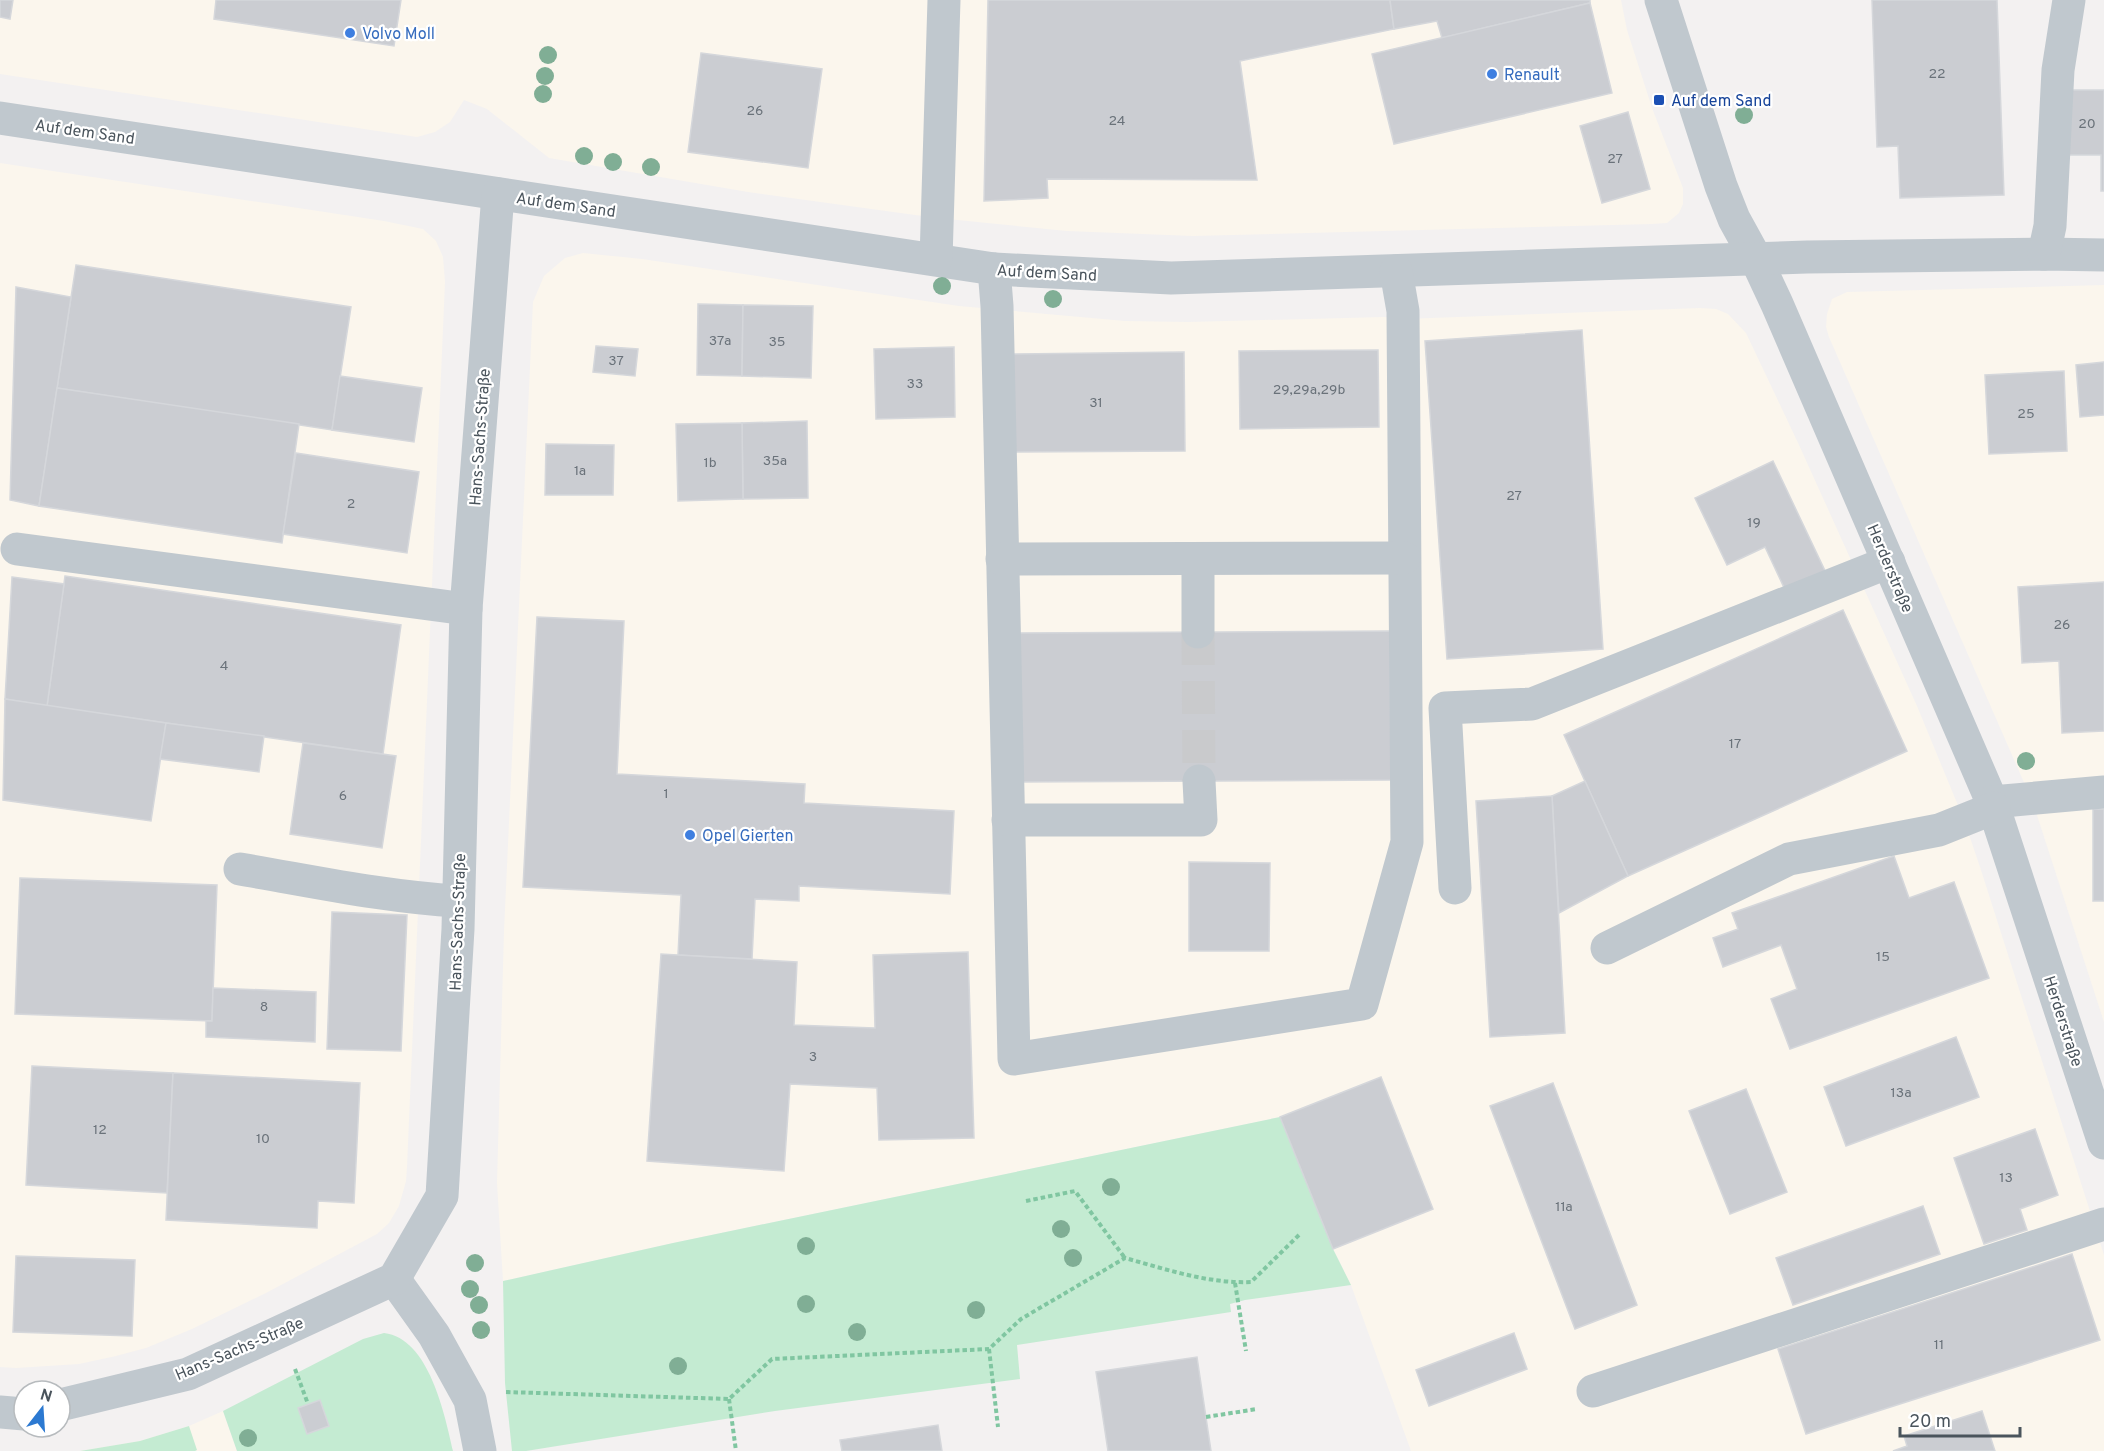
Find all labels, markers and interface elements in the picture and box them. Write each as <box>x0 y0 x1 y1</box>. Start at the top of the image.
place label: Volvo Moll <box>362 25 435 45</box>
marker: Volvo Moll <box>343 26 357 40</box>
place label: Renault <box>1504 66 1560 86</box>
house number: 22 <box>1928 66 1946 83</box>
marker: Renault <box>1485 67 1499 81</box>
place label: Auf dem Sand <box>1671 92 1771 112</box>
marker: Auf dem Sand <box>1652 93 1666 107</box>
house number: 26 <box>747 103 763 120</box>
house number: 24 <box>1108 113 1126 130</box>
street label: Auf dem Sand <box>34 116 136 150</box>
house number: 20 <box>2078 116 2096 133</box>
house number: 27 <box>1607 151 1623 168</box>
street label: Auf dem Sand <box>515 189 617 223</box>
street label: Auf dem Sand <box>996 261 1098 287</box>
house number: 37a <box>709 333 731 350</box>
house number: 35 <box>768 334 786 351</box>
house number: 37 <box>608 353 624 370</box>
street label: Hans-Sachs-Straße <box>466 368 496 506</box>
house number: 33 <box>907 376 923 393</box>
house number: 29,29a,29b <box>1273 382 1345 399</box>
house number: 31 <box>1089 395 1103 412</box>
house number: 25 <box>2017 406 2035 423</box>
house number: 35a <box>763 453 787 470</box>
house number: 1b <box>703 455 717 472</box>
house number: 1a <box>574 463 586 480</box>
house number: 27 <box>1506 488 1522 505</box>
house number: 2 <box>347 496 355 513</box>
house number: 19 <box>1747 515 1761 532</box>
street label: Herderstraße <box>1862 522 1917 616</box>
house number: 26 <box>2054 617 2070 634</box>
house number: 4 <box>220 658 228 675</box>
house number: 17 <box>1729 736 1741 753</box>
house number: 1 <box>663 786 669 803</box>
house number: 6 <box>339 788 347 805</box>
place label: Opel Gierten <box>702 827 794 847</box>
marker: Opel Gierten <box>683 828 697 842</box>
street label: Hans-Sachs-Straße <box>447 853 471 991</box>
house number: 15 <box>1876 949 1890 966</box>
street label: Herderstraße <box>2038 974 2086 1069</box>
house number: 8 <box>260 999 268 1016</box>
house number: 3 <box>809 1049 817 1066</box>
house number: 13a <box>1890 1085 1912 1102</box>
house number: 12 <box>93 1122 107 1139</box>
house number: 10 <box>256 1131 270 1148</box>
house number: 13 <box>1999 1170 2013 1187</box>
house number: 11a <box>1555 1199 1573 1216</box>
street label: Hans-Sachs-Straße <box>173 1314 307 1386</box>
house number: 11 <box>1934 1337 1944 1354</box>
north arrow <box>12 1379 72 1439</box>
text: N <box>37 1385 54 1408</box>
scale bar <box>1900 1400 2020 1438</box>
text: 20 m <box>1909 1411 1951 1434</box>

